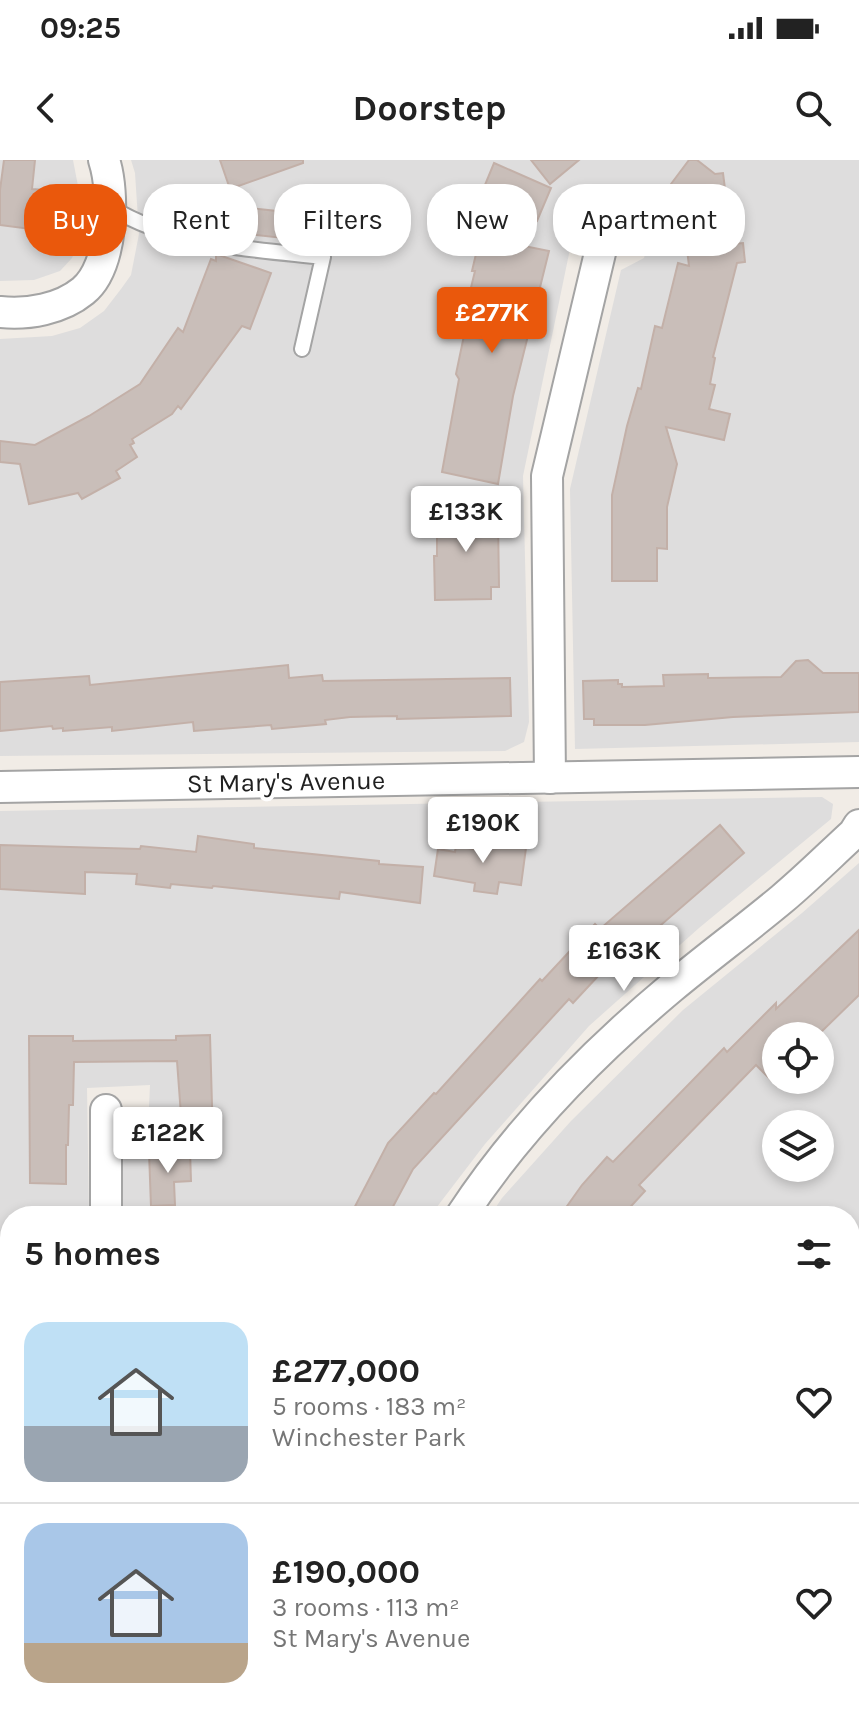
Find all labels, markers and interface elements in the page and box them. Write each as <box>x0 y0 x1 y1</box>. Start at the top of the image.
text: 09:25 <box>40 10 121 46</box>
icon: back <box>24 86 68 130</box>
icon: search <box>791 86 835 130</box>
text: Doorstep <box>353 87 506 129</box>
chip: Buy <box>24 184 127 256</box>
chip: Rent <box>143 184 258 256</box>
chip: Filters <box>274 184 411 256</box>
chip: New <box>427 184 537 256</box>
chip: Apartment <box>553 184 745 256</box>
pin: £277K <box>436 287 548 355</box>
text: £277K <box>455 297 529 328</box>
pin: £133K <box>410 486 522 554</box>
text: £133K <box>429 496 503 527</box>
street label: St Mary's Avenue <box>187 765 385 799</box>
pin: £190K <box>427 797 539 865</box>
text: £190K <box>446 807 520 838</box>
pin: £163K <box>568 925 680 993</box>
text: £163K <box>587 935 661 966</box>
map controls <box>762 1022 834 1182</box>
button: locate <box>762 1022 834 1094</box>
pin: £122K <box>112 1107 224 1175</box>
button: layers <box>762 1110 834 1182</box>
text: £122K <box>131 1117 205 1148</box>
icon: filters <box>792 1232 836 1276</box>
text: 5 homes <box>24 1234 161 1274</box>
text: £277,000 <box>272 1351 420 1391</box>
icon: home <box>88 1354 184 1450</box>
icon: heart <box>792 1380 836 1424</box>
text: 5 rooms · 183 m² <box>272 1391 467 1422</box>
text: Winchester Park <box>272 1422 466 1453</box>
text: £190,000 <box>272 1552 420 1592</box>
icon: home <box>88 1555 184 1651</box>
icon: heart <box>792 1581 836 1625</box>
text: 3 rooms · 113 m² <box>272 1592 460 1623</box>
text: St Mary's Avenue <box>272 1623 470 1654</box>

